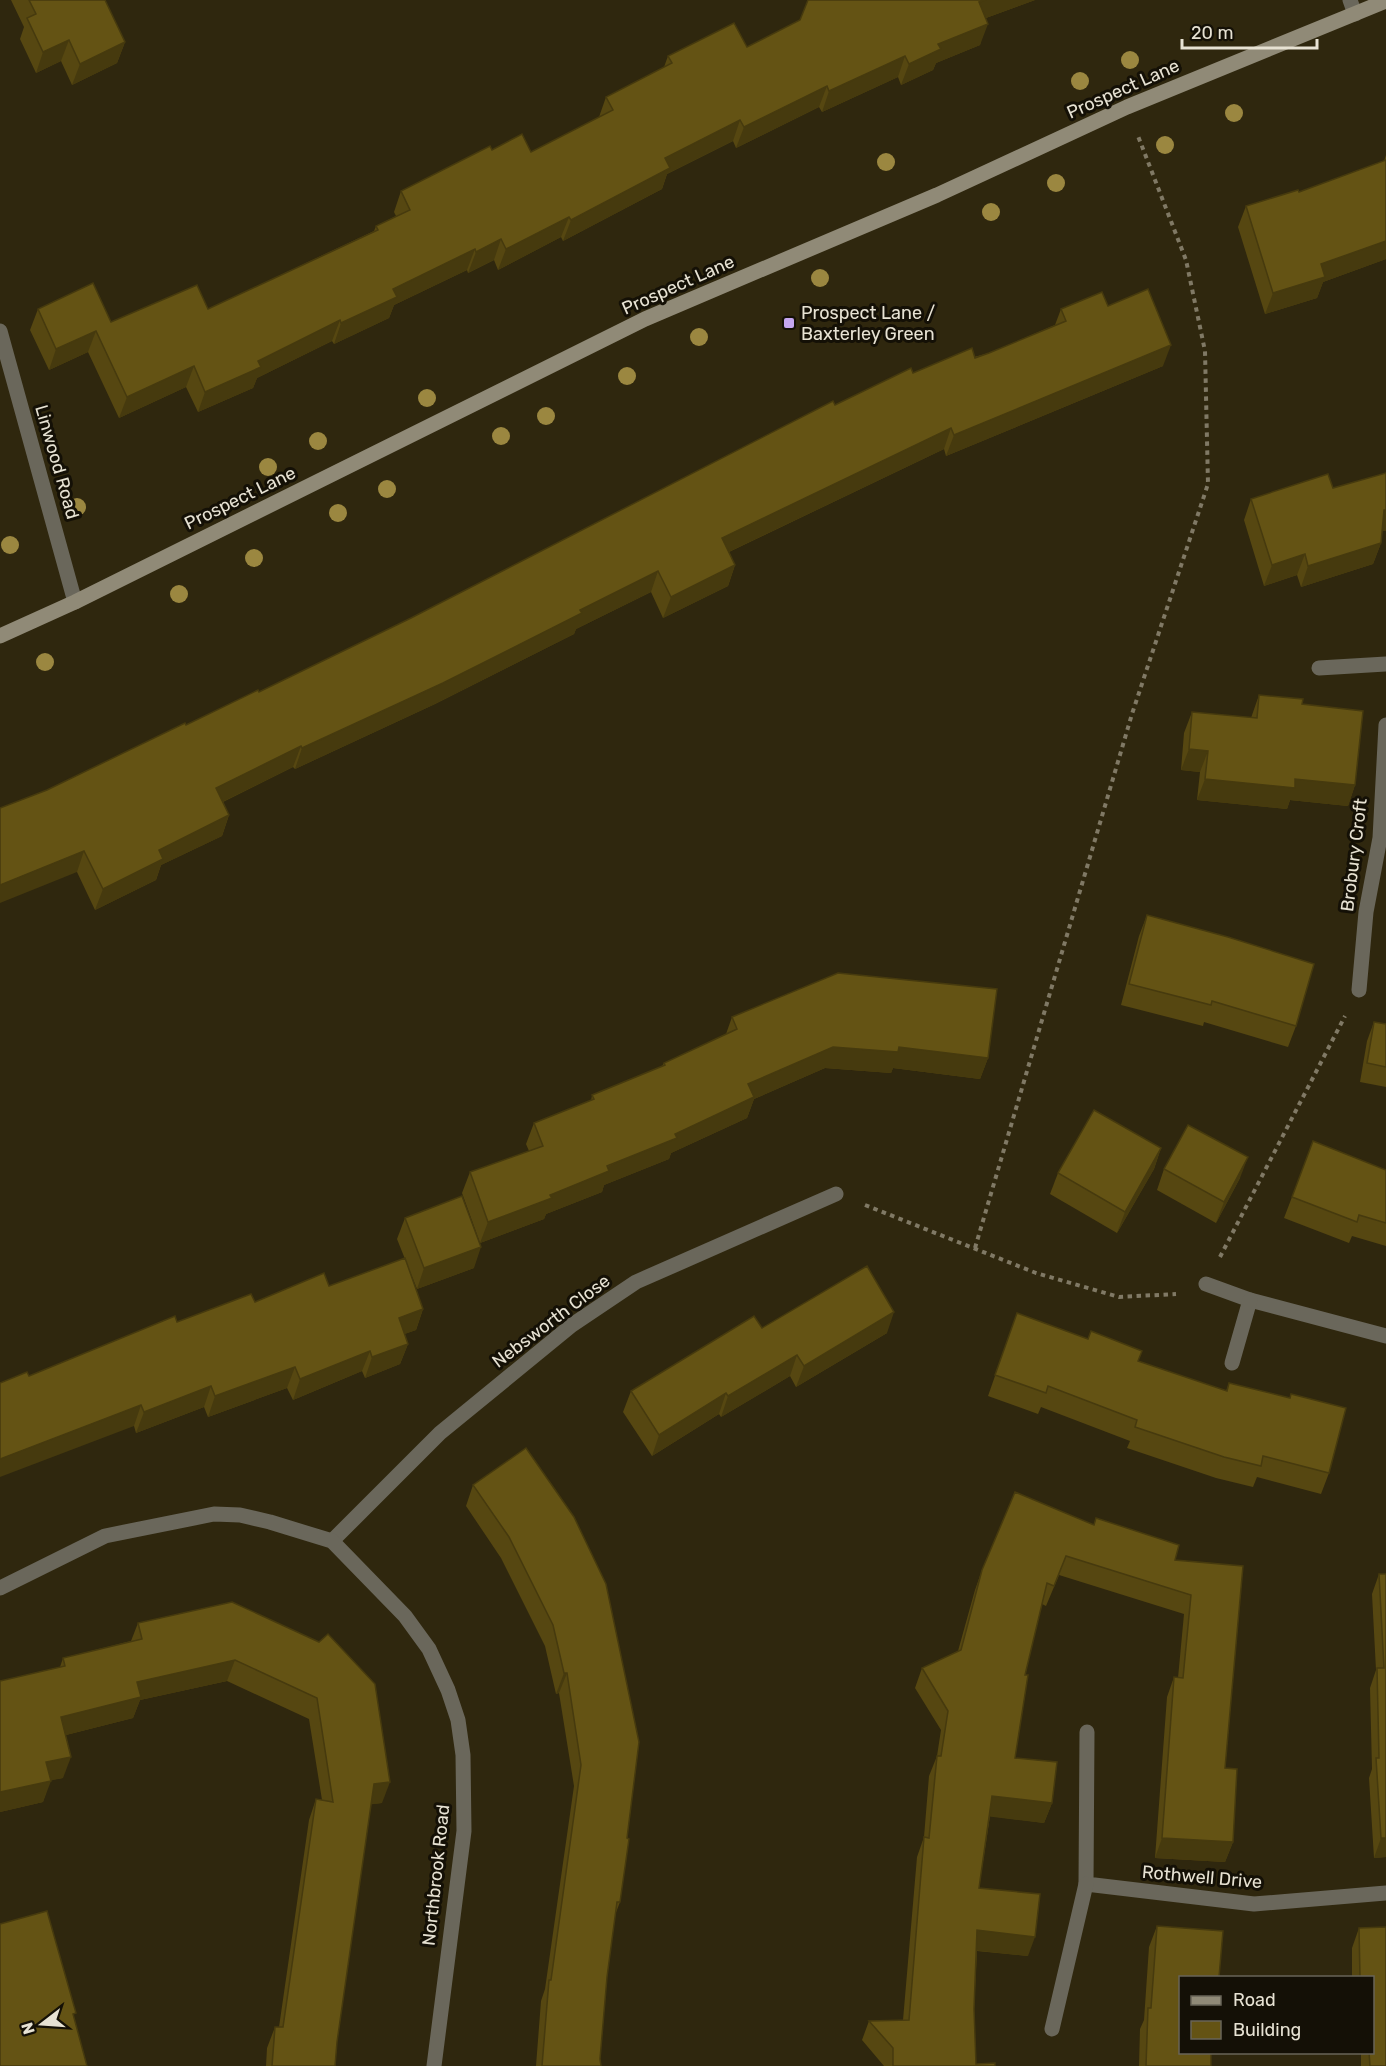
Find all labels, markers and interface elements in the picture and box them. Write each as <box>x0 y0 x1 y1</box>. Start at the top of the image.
scale bar <box>1182 12 1317 50</box>
text: 20 m <box>1191 22 1233 44</box>
street label: Prospect Lane <box>1063 54 1183 124</box>
street label: Prospect Lane <box>618 250 738 320</box>
place label: Prospect Lane / Baxterley Green <box>801 302 935 345</box>
marker: Prospect Lane / Baxterley Green <box>782 316 796 330</box>
street label: Linwood Road <box>30 402 84 522</box>
street label: Prospect Lane <box>181 462 299 534</box>
street label: Brobury Croft <box>1336 797 1372 913</box>
street label: Nebsworth Close <box>488 1269 614 1373</box>
street label: Northbrook Road <box>418 1803 454 1947</box>
street label: Rothwell Drive <box>1141 1861 1263 1893</box>
legend <box>1179 1976 1374 2054</box>
text: Road <box>1233 1989 1276 2011</box>
north arrow <box>12 1994 72 2054</box>
text: Building <box>1233 2019 1301 2041</box>
text: N <box>17 2020 39 2037</box>

